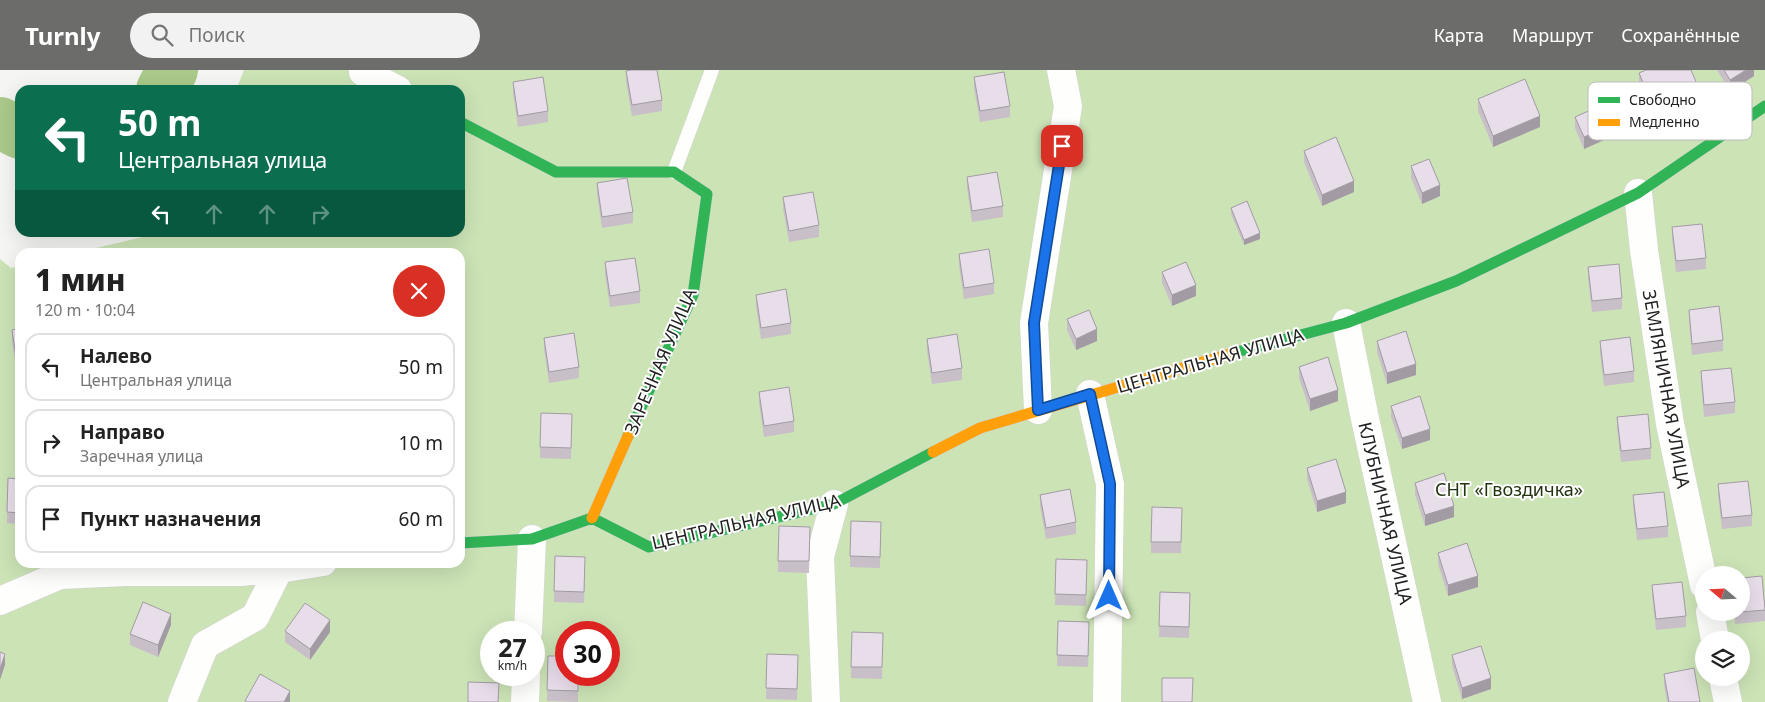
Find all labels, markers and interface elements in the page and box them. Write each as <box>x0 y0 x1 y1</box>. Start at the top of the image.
search box <box>130 13 480 58</box>
text: Turnly <box>25 19 100 52</box>
icon: search <box>148 21 176 49</box>
text: Поиск <box>188 22 245 48</box>
text: Карта <box>1434 23 1484 47</box>
text: Маршрут <box>1512 23 1593 47</box>
text: Сохранённые <box>1621 23 1740 47</box>
legend <box>1588 82 1752 140</box>
text: Свободно <box>1629 90 1696 109</box>
text: 50 m <box>118 99 201 146</box>
icon: left <box>35 105 100 170</box>
text: Медленно <box>1629 112 1700 131</box>
pin <box>1041 125 1083 167</box>
icon: arrive <box>1048 132 1076 160</box>
text: Центральная улица <box>118 144 327 174</box>
icon: left <box>147 200 175 228</box>
icon: ahead <box>200 200 228 228</box>
icon: ahead <box>253 200 281 228</box>
icon: right <box>306 200 334 228</box>
text: 1 мин <box>35 259 126 300</box>
button: close <box>393 265 445 317</box>
street label: ЗАРЕЧНАЯ УЛИЦА <box>618 284 702 438</box>
street label: ЗЕМЛЯНИЧНАЯ УЛИЦА <box>1638 288 1696 491</box>
text: 120 m · 10:04 <box>35 299 135 321</box>
street label: ЦЕНТРАЛЬНАЯ УЛИЦА <box>1114 322 1307 398</box>
text: Налево <box>80 343 152 369</box>
icon: left <box>37 353 65 381</box>
text: 50 m <box>399 354 443 380</box>
text: Центральная улица <box>80 369 232 391</box>
text: Направо <box>80 419 165 445</box>
street label: КЛУБНИЧНАЯ УЛИЦА <box>1353 419 1419 607</box>
icon: right <box>37 429 65 457</box>
text: 10 m <box>399 430 443 456</box>
text: Заречная улица <box>80 445 203 467</box>
park label: СНТ «Гвоздичка» <box>1435 477 1583 501</box>
street label: ЦЕНТРАЛЬНАЯ УЛИЦА <box>649 487 843 554</box>
icon: arrive <box>37 505 65 533</box>
text: Пункт назначения <box>80 506 261 532</box>
text: 60 m <box>399 506 443 532</box>
north arrow <box>1695 566 1750 621</box>
map controls <box>1695 566 1750 686</box>
position arrow <box>1082 569 1134 621</box>
speed limit sign: 30 <box>555 621 620 686</box>
text: 27 <box>498 630 527 664</box>
button: layers <box>1695 631 1750 686</box>
text: km/h <box>498 657 527 674</box>

